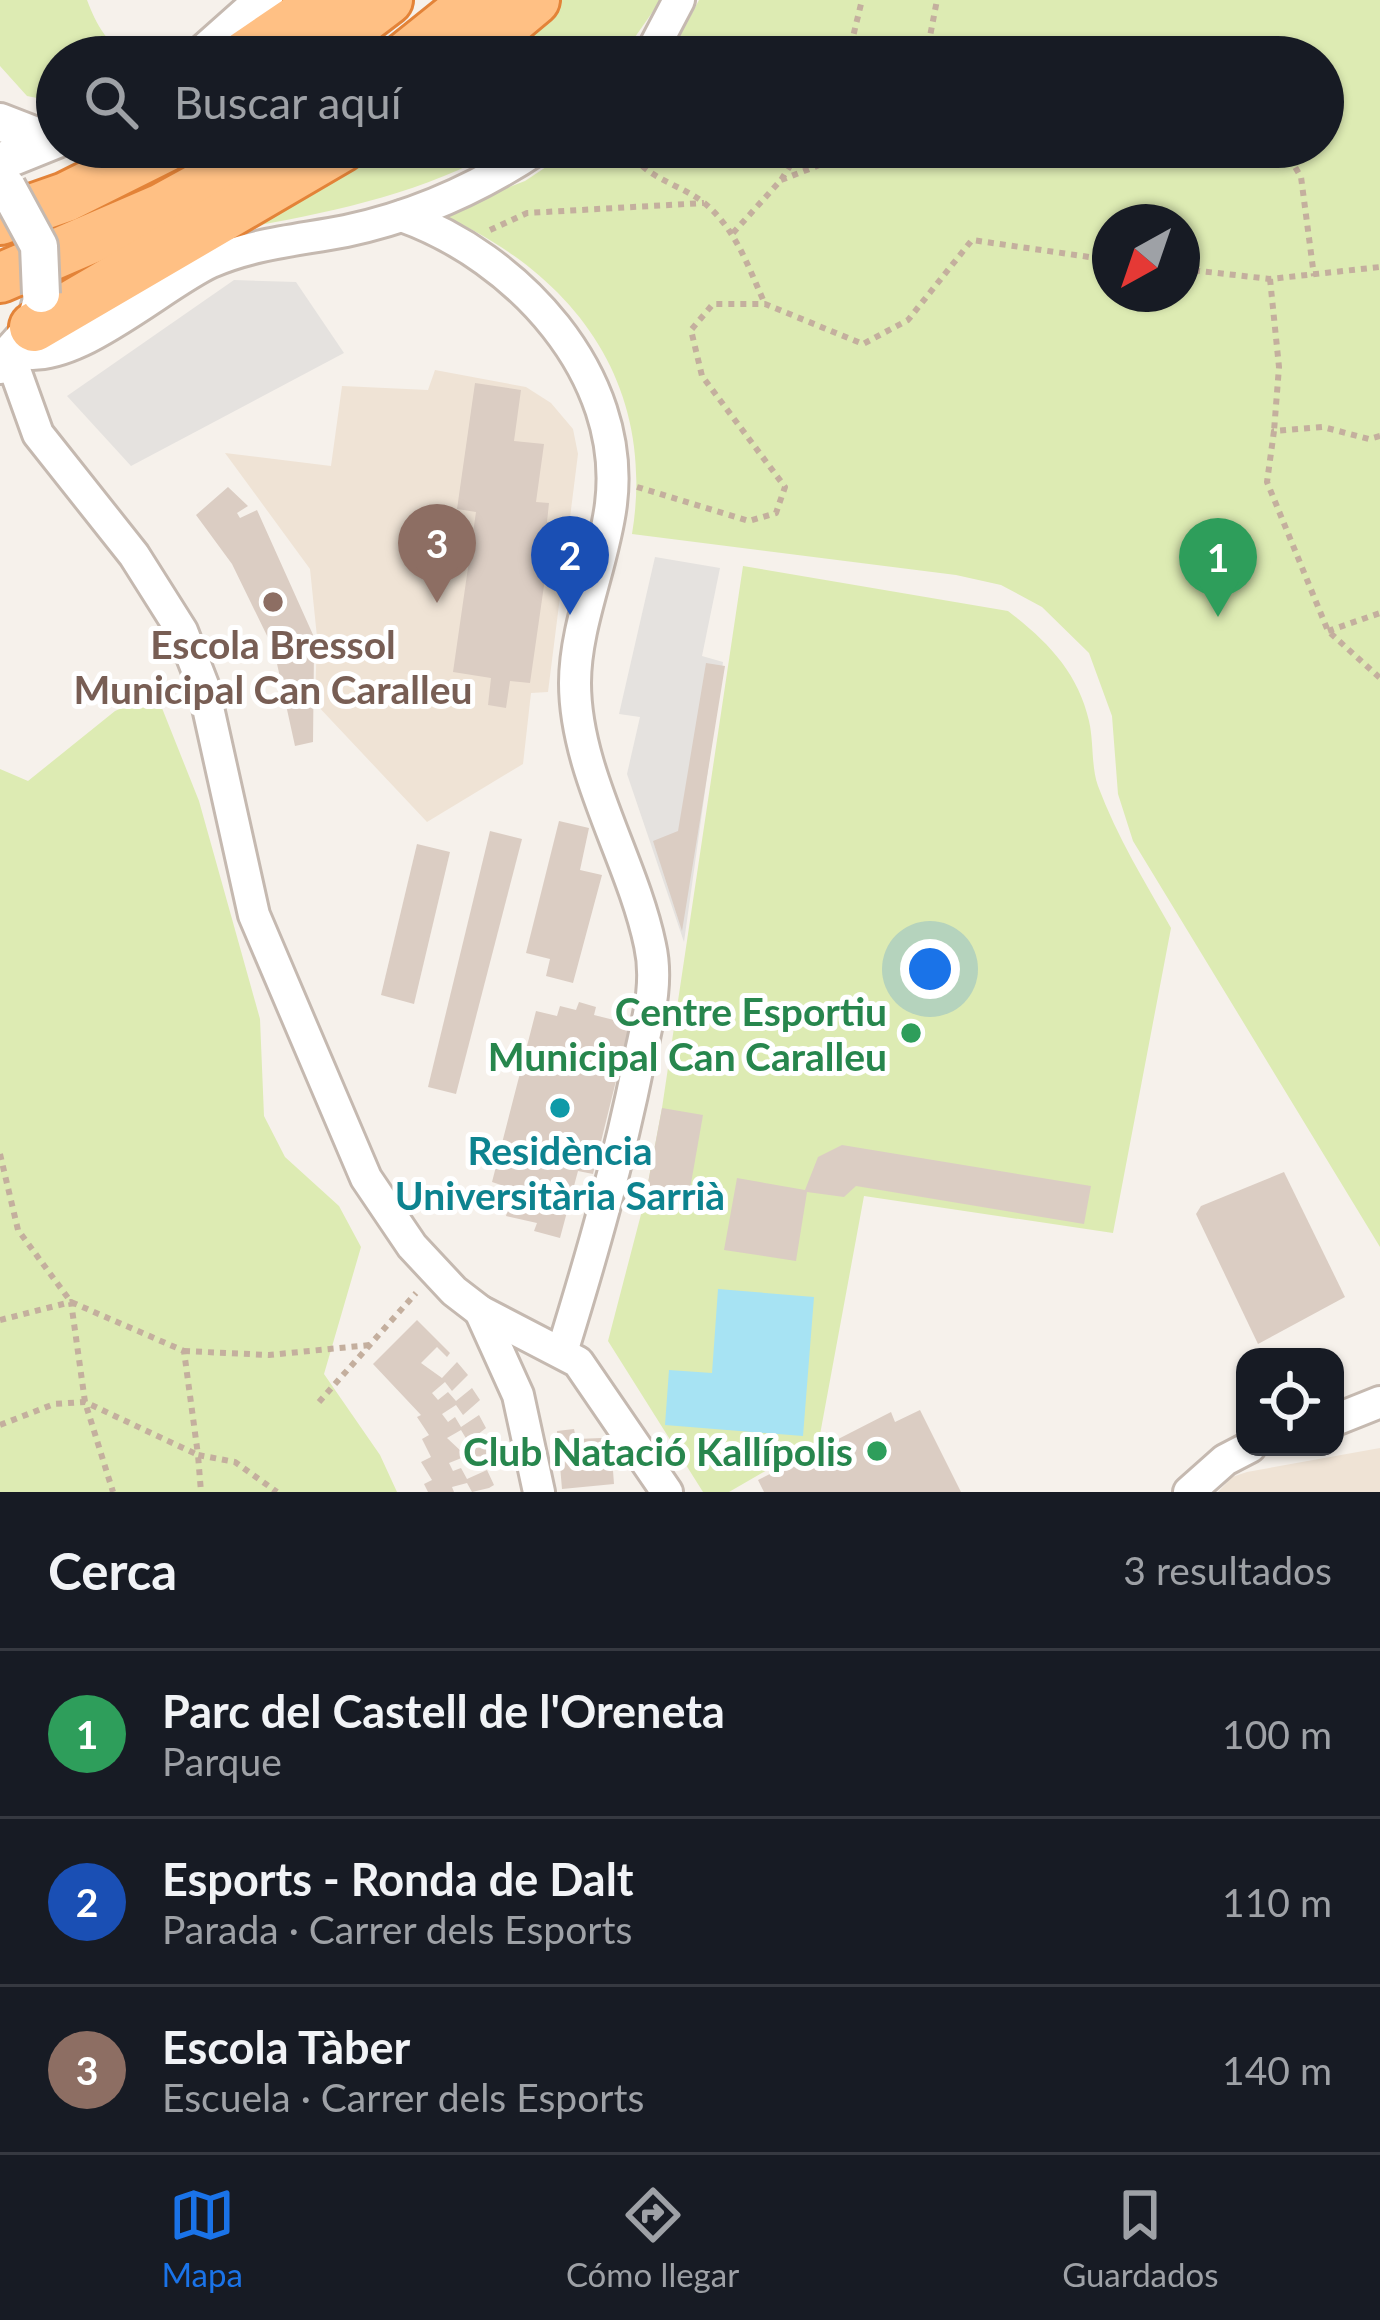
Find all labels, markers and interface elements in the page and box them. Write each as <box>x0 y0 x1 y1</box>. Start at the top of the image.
search box <box>36 36 1344 168</box>
icon: search <box>78 69 144 135</box>
text: Buscar aquí <box>174 75 401 129</box>
north arrow <box>1092 204 1200 312</box>
pin: 3 <box>398 504 476 603</box>
pin: 2 <box>531 516 609 615</box>
pin: 1 <box>1179 518 1257 617</box>
marker: Escola Bressol Municipal Can Caralleu <box>260 589 286 615</box>
place label: Escola Bressol Municipal Can Caralleu <box>73 621 473 712</box>
your location <box>900 939 960 999</box>
place label: Centre Esportiu Municipal Can Caralleu <box>488 988 887 1079</box>
marker: Centre Esportiu Municipal Can Caralleu <box>898 1020 924 1046</box>
marker: Residència Universitària Sarrià <box>547 1095 573 1121</box>
place label: Residència Universitària Sarrià <box>395 1127 725 1218</box>
map controls <box>1236 1348 1344 1456</box>
button: locate <box>1236 1348 1344 1456</box>
place label: Club Natació Kallípolis <box>463 1428 853 1474</box>
marker: Club Natació Kallípolis <box>864 1438 890 1464</box>
text: Cerca <box>48 1540 177 1601</box>
text: 3 resultados <box>1123 1547 1332 1593</box>
text: Parc del Castell de l'Oreneta <box>162 1684 725 1738</box>
text: 1 <box>76 1711 98 1757</box>
text: 100 m <box>1222 1711 1332 1757</box>
text: Parque <box>162 1738 282 1784</box>
text: Esports - Ronda de Dalt <box>162 1852 634 1906</box>
text: 2 <box>76 1879 98 1925</box>
text: 110 m <box>1222 1879 1332 1925</box>
text: Parada · Carrer dels Esports <box>162 1906 632 1952</box>
text: Escola Tàber <box>162 2020 410 2074</box>
text: 3 <box>76 2047 98 2093</box>
text: 140 m <box>1222 2047 1332 2093</box>
text: Escuela · Carrer dels Esports <box>162 2074 644 2120</box>
tab: Mapa <box>161 2182 243 2294</box>
tab: Cómo llegar <box>566 2182 739 2294</box>
tab: Guardados <box>1062 2182 1219 2294</box>

